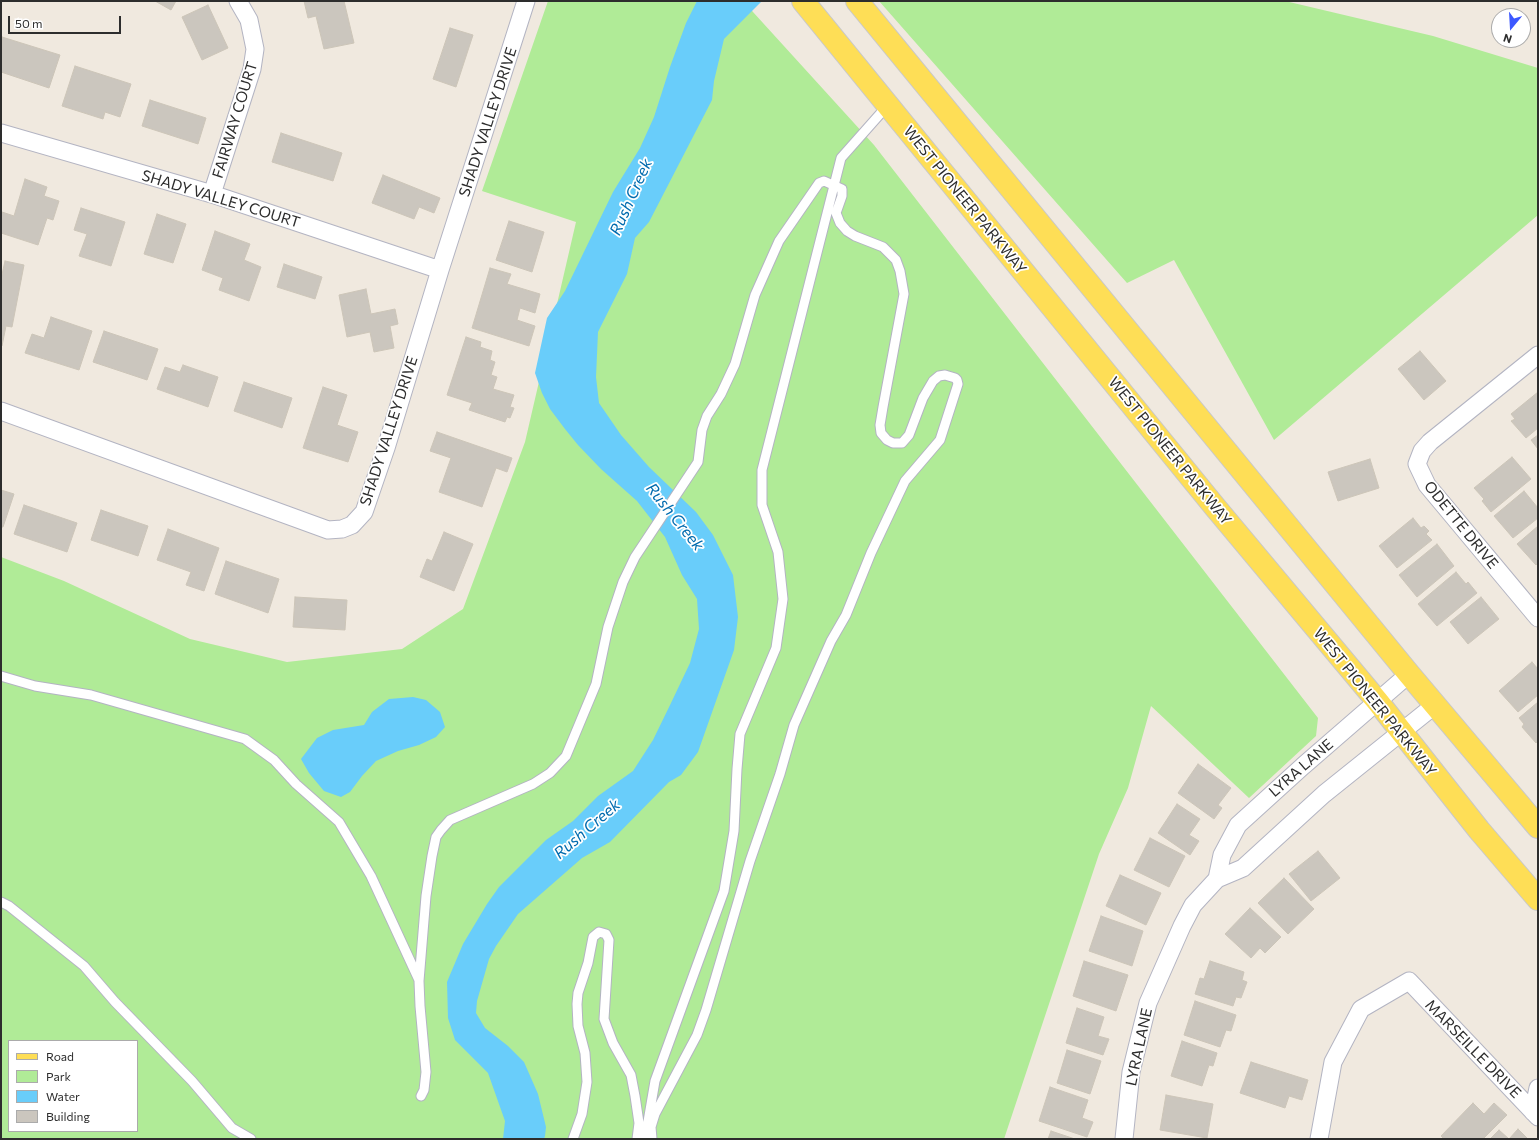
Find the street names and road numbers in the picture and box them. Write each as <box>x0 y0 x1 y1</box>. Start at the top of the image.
street label: SHADY VALLEY DRIVE <box>455 45 521 199</box>
street label: FAIRWAY COURT <box>209 59 261 181</box>
street label: WEST PIONEER PARKWAY <box>900 122 1030 278</box>
street label: SHADY VALLEY COURT <box>140 166 302 232</box>
street label: SHADY VALLEY DRIVE <box>356 354 422 508</box>
street label: WEST PIONEER PARKWAY <box>1105 373 1235 529</box>
street label: ODETTE DRIVE <box>1420 477 1502 573</box>
street label: WEST PIONEER PARKWAY <box>1310 624 1440 780</box>
street label: LYRA LANE <box>1265 735 1337 801</box>
street label: MARSEILLE DRIVE <box>1421 996 1525 1102</box>
street label: LYRA LANE <box>1122 1006 1156 1088</box>

